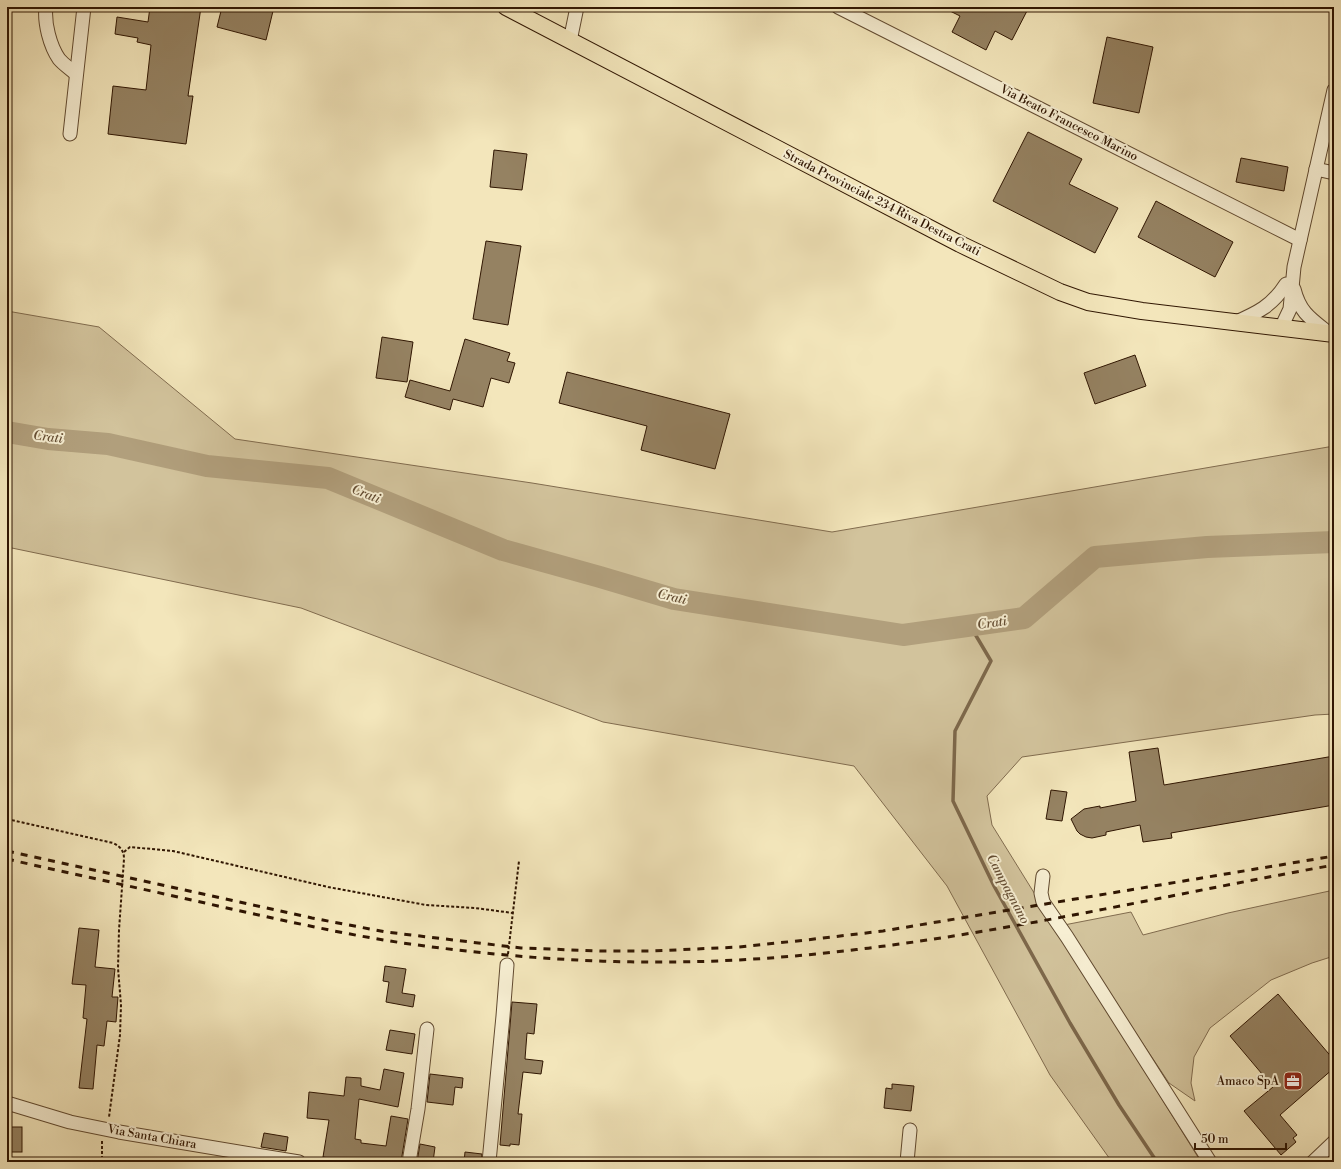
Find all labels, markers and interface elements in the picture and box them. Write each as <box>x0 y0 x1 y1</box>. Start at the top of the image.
street label: Via Beato Francesco Marino <box>997 81 1141 165</box>
street label: Strada Provinciale 234 Riva Destra Crati <box>781 147 983 259</box>
water label: Crati <box>32 427 65 447</box>
water label: Crati <box>349 481 384 507</box>
water label: Crati <box>656 586 689 608</box>
water label: Crati <box>976 613 1009 633</box>
water label: Campagnano <box>983 851 1033 927</box>
office icon: Amaco SpA <box>1282 1070 1304 1092</box>
place label: Amaco SpA <box>1216 1074 1280 1089</box>
street label: Via Santa Chiara <box>105 1122 199 1152</box>
scale bar <box>1195 1125 1286 1151</box>
text: 50 m <box>1201 1132 1229 1147</box>

